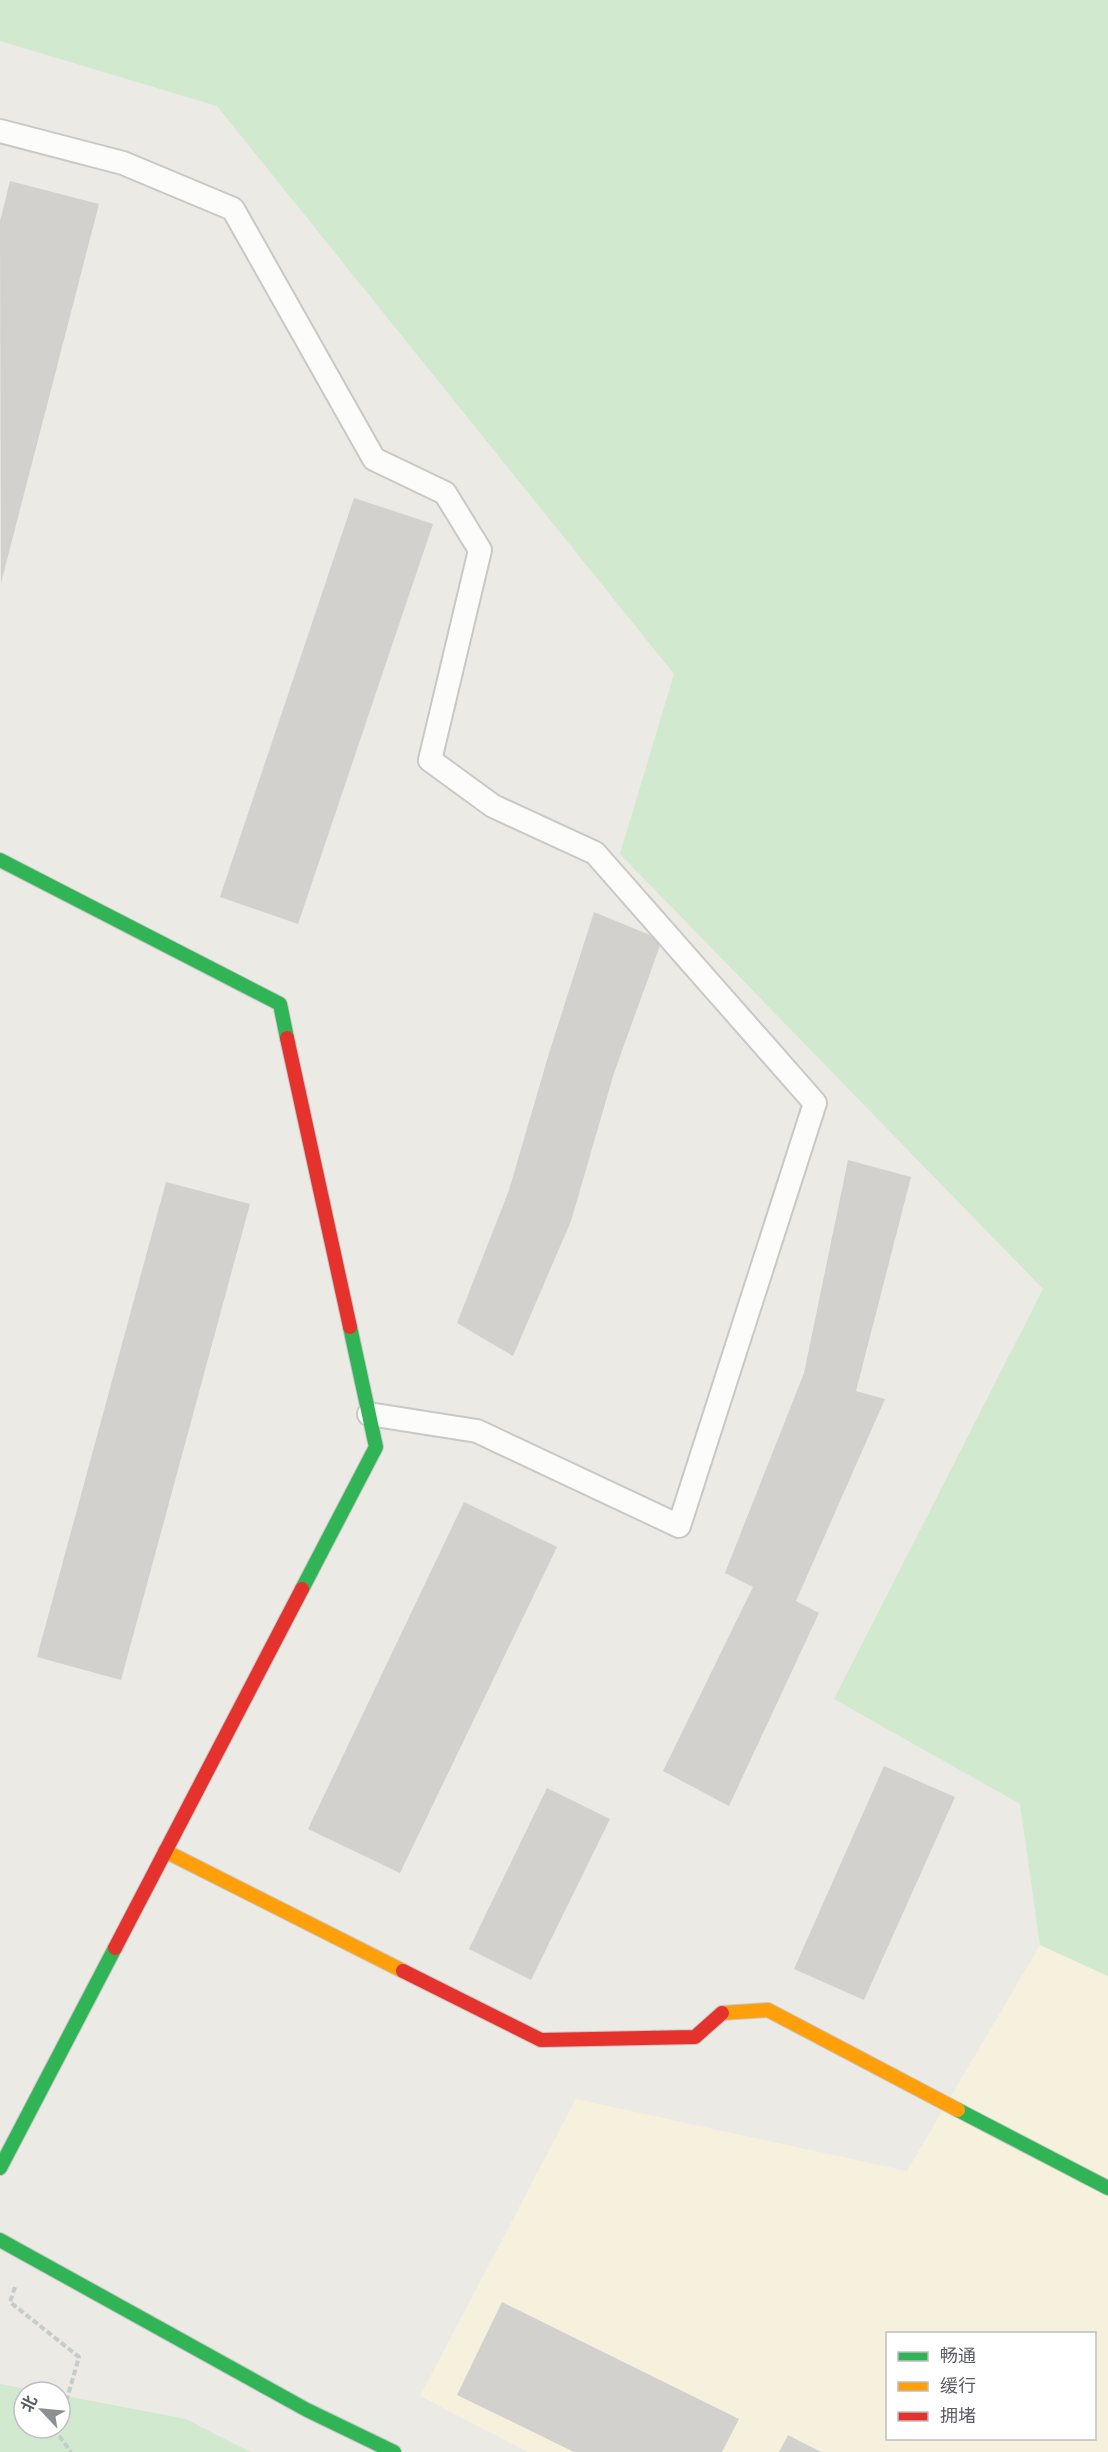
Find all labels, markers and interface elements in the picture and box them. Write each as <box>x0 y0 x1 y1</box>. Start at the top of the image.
legend <box>886 2332 1096 2440</box>
text: 畅通 <box>940 2345 976 2366</box>
text: 缓行 <box>940 2375 976 2396</box>
north arrow <box>12 2380 72 2440</box>
text: 北 <box>17 2392 41 2415</box>
text: 拥堵 <box>940 2405 976 2426</box>

